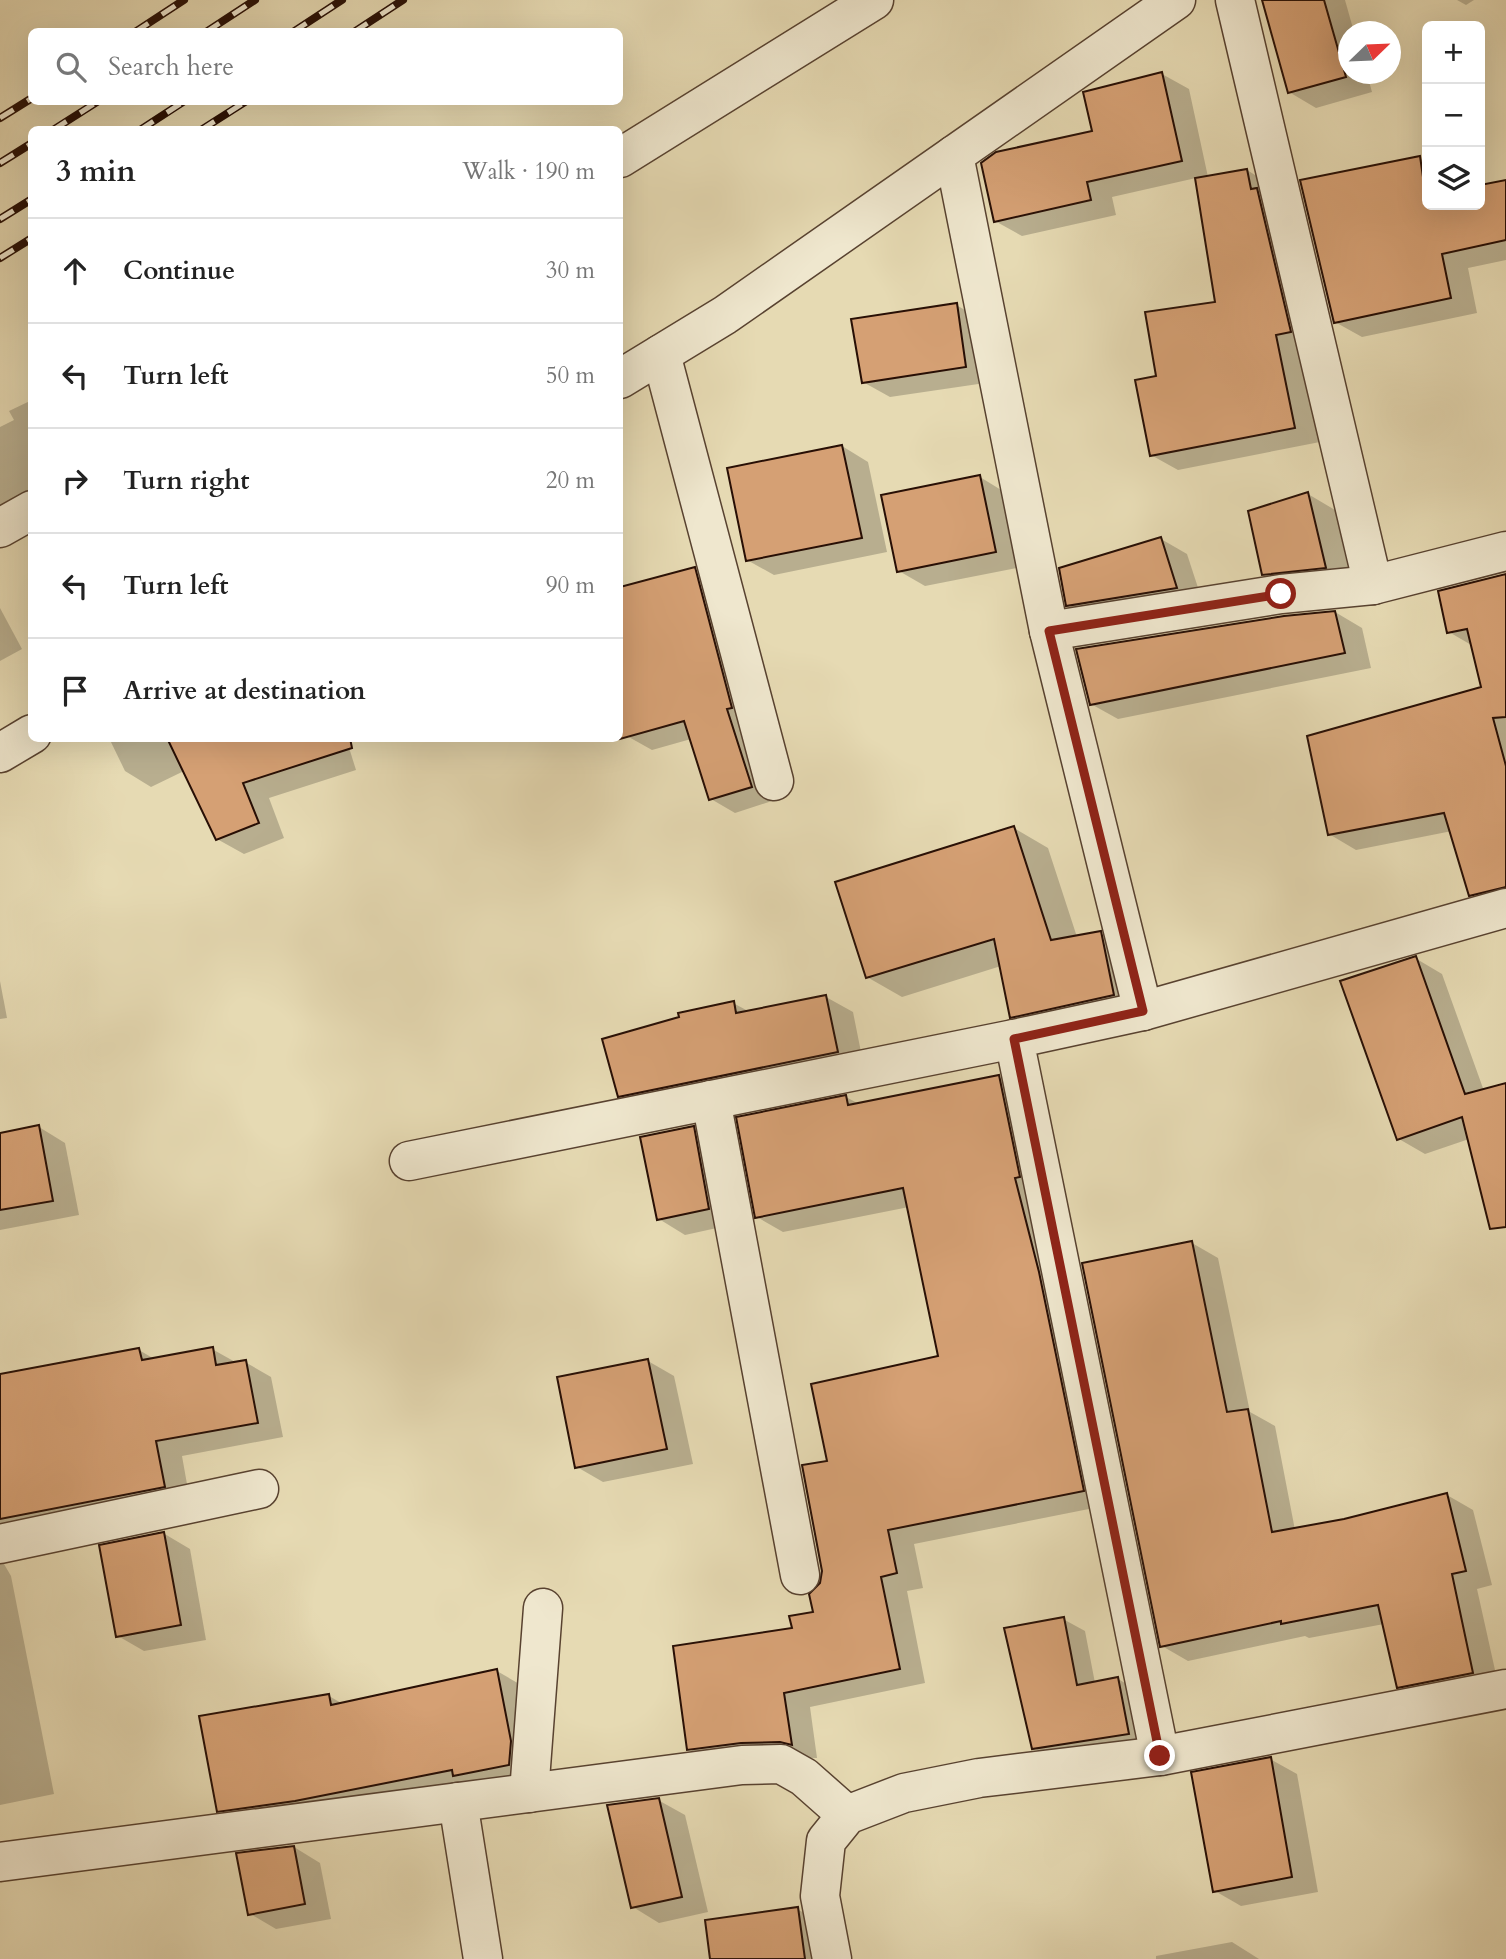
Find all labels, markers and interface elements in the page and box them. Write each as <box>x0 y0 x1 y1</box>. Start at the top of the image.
north arrow <box>1338 21 1401 84</box>
map controls <box>1422 21 1485 210</box>
button: + <box>1422 21 1485 84</box>
search box <box>28 28 623 105</box>
icon: search <box>52 48 90 86</box>
text: Search here <box>108 49 234 84</box>
button: − <box>1422 84 1485 147</box>
button: layers <box>1422 147 1485 210</box>
text: 3 min <box>56 151 136 192</box>
text: Walk · 190 m <box>462 156 595 187</box>
icon: ahead <box>56 252 94 290</box>
text: Continue <box>123 253 235 288</box>
text: 30 m <box>546 255 595 286</box>
icon: left <box>56 357 94 395</box>
text: Turn left <box>123 358 228 393</box>
text: 50 m <box>546 360 595 391</box>
icon: right <box>56 462 94 500</box>
text: Turn right <box>123 463 250 498</box>
text: 20 m <box>546 465 595 496</box>
icon: left <box>56 567 94 605</box>
text: Turn left <box>123 568 228 603</box>
text: 90 m <box>546 570 595 601</box>
route start <box>1265 578 1296 609</box>
icon: arrive <box>56 672 94 710</box>
text: Arrive at destination <box>123 673 366 708</box>
route end <box>1144 1740 1175 1771</box>

